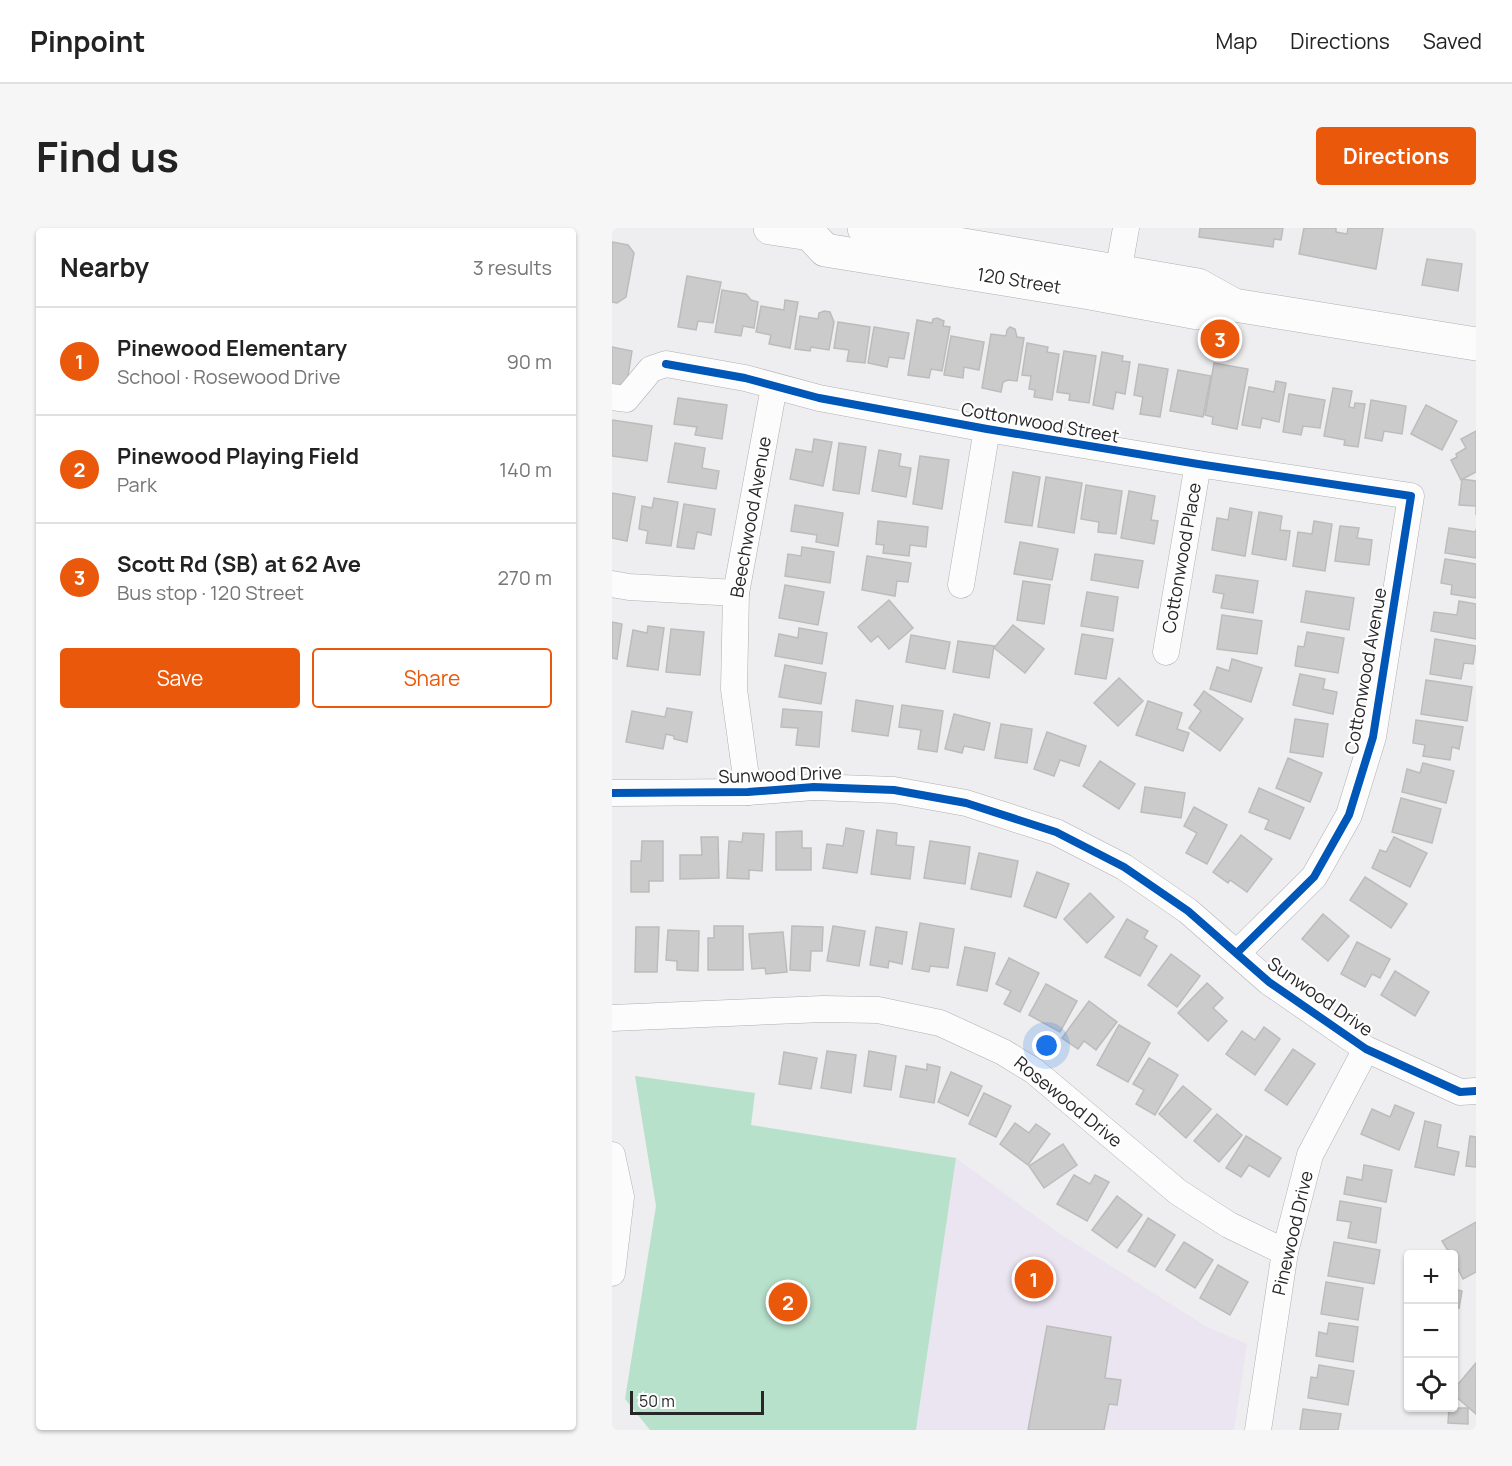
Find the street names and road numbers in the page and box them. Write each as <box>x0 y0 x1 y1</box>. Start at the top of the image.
street label: 120 Street <box>975 262 1063 298</box>
street label: Cottonwood Street <box>959 396 1121 448</box>
street label: Beechwood Avenue <box>724 434 776 599</box>
street label: Cottonwood Place <box>1156 481 1206 635</box>
street label: Cottonwood Avenue <box>1339 586 1391 756</box>
street label: Sunwood Drive <box>718 760 842 788</box>
street label: Sunwood Drive <box>1263 951 1378 1041</box>
street label: Rosewood Drive <box>1010 1050 1128 1152</box>
street label: Pinewood Drive <box>1266 1168 1318 1297</box>

